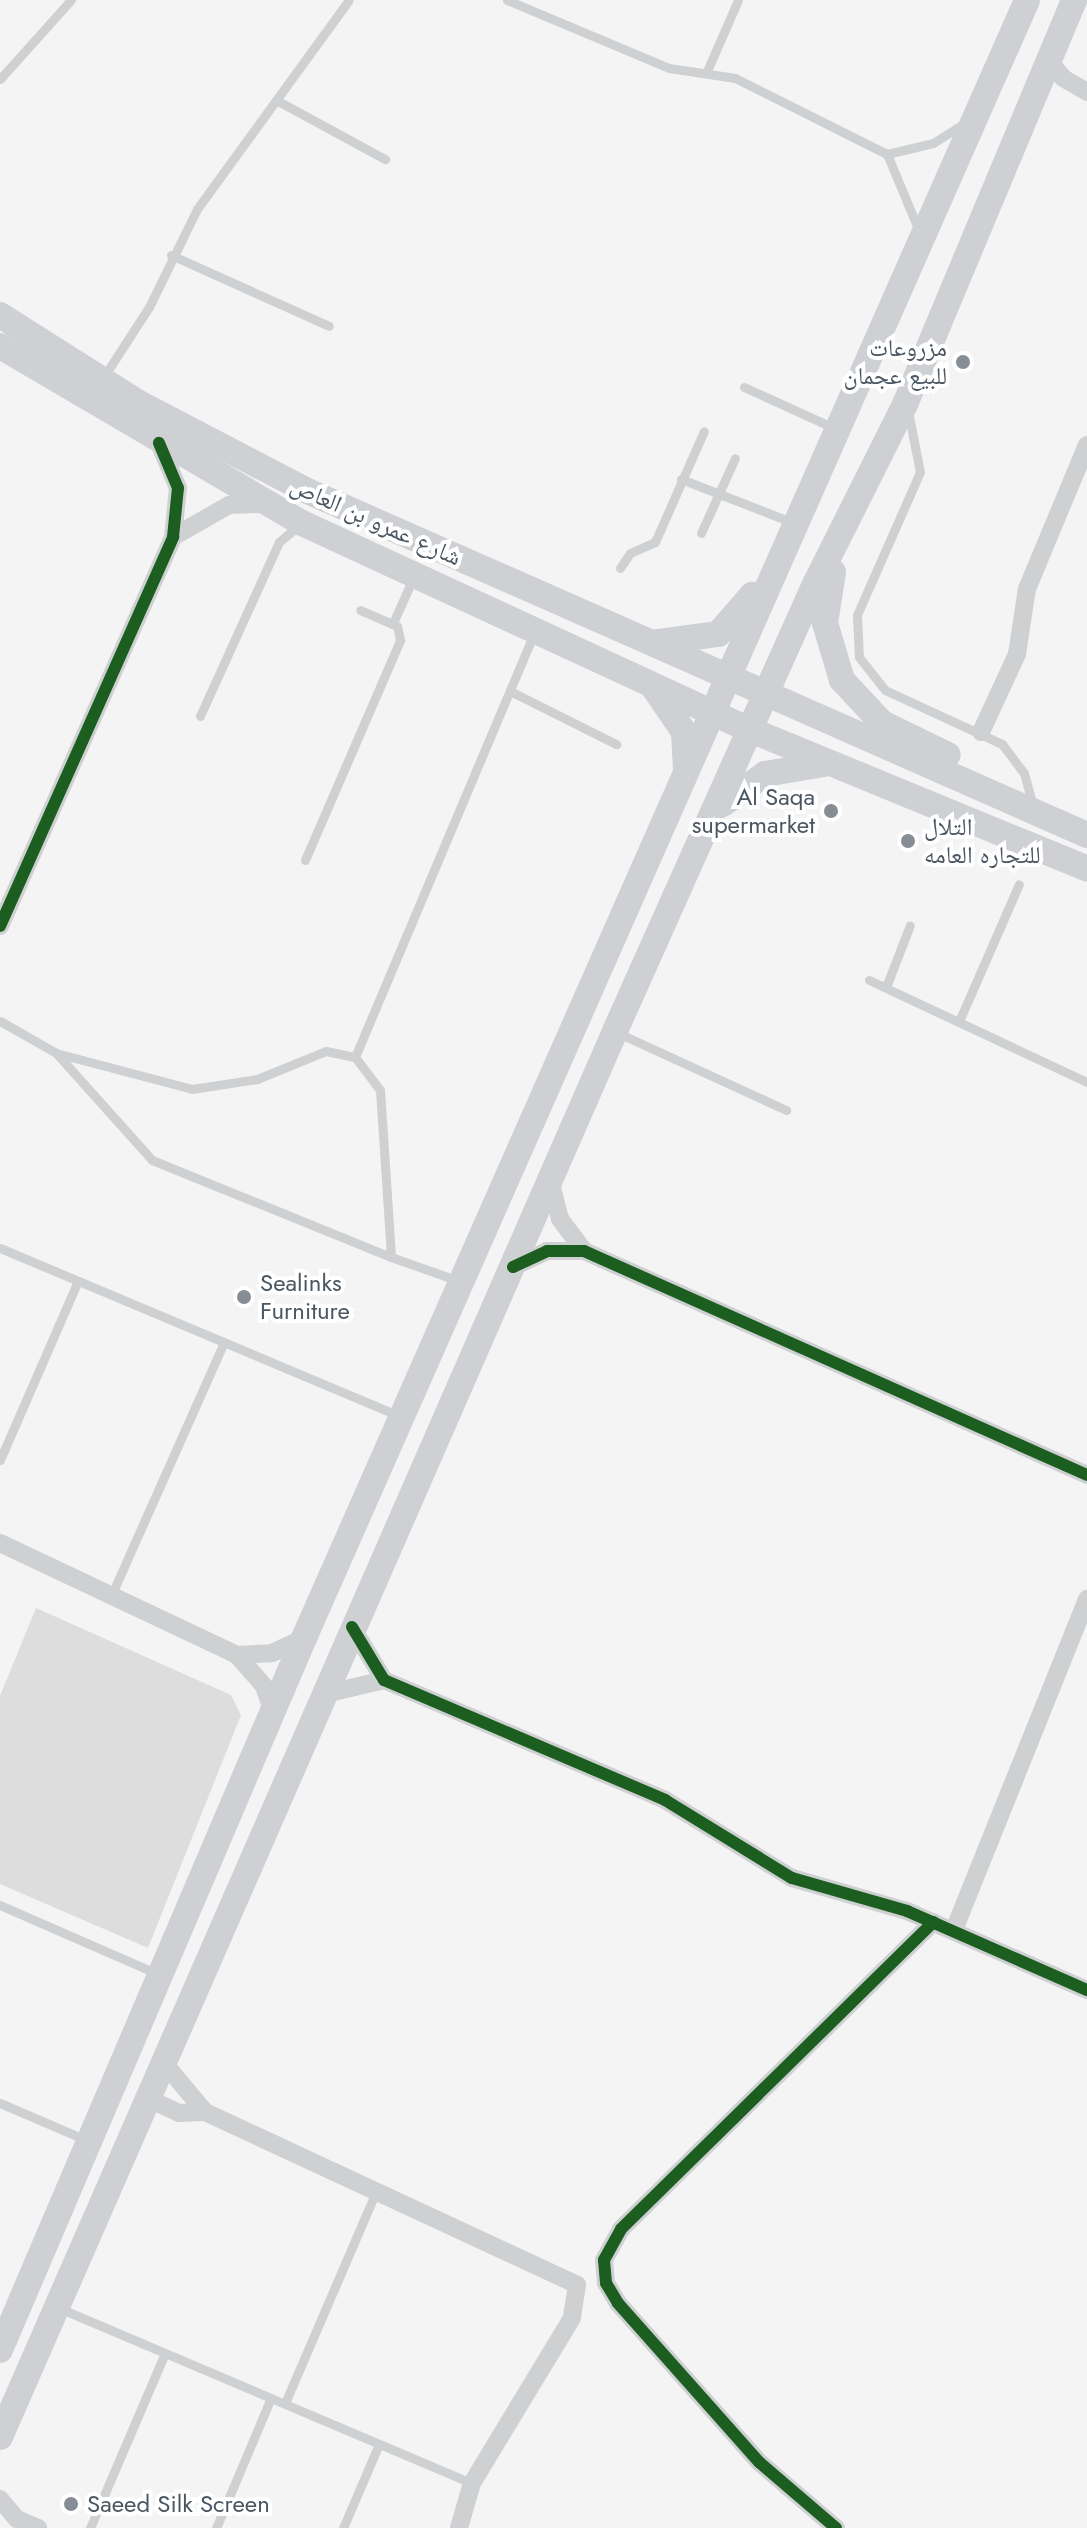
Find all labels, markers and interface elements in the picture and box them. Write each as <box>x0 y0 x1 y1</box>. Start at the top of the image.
place label: مزروعات للبيع عجمان <box>844 334 947 390</box>
marker: مزروعات للبيع عجمان <box>954 353 972 371</box>
street label: شارع عمرو بن العاص <box>286 470 466 572</box>
place label: Al Saqa supermarket <box>692 783 815 839</box>
marker: Al Saqa supermarket <box>822 802 840 820</box>
place label: التلال للتجاره العامه <box>924 813 1041 869</box>
marker: التلال للتجاره العامه <box>899 832 917 850</box>
place label: Sealinks Furniture <box>260 1269 350 1325</box>
marker: Sealinks Furniture <box>235 1288 253 1306</box>
place label: Saeed Silk Screen <box>87 2490 270 2518</box>
marker: Saeed Silk Screen <box>62 2495 80 2513</box>

